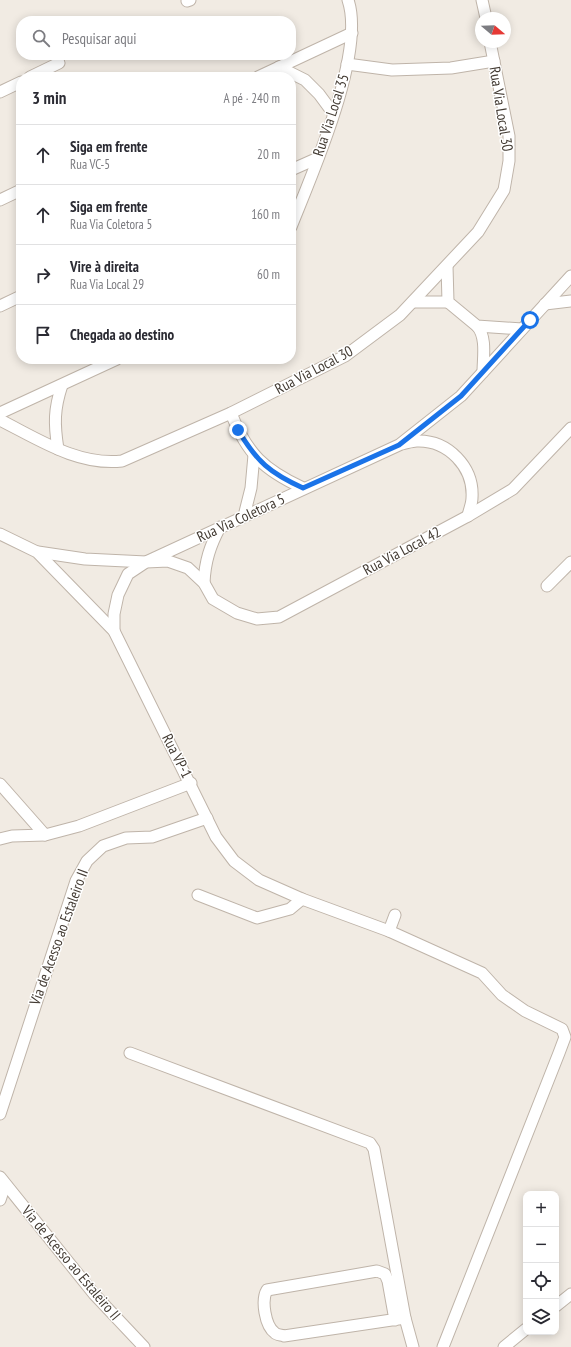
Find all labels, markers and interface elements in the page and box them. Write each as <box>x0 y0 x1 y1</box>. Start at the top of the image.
north arrow <box>475 12 511 48</box>
search box <box>16 16 296 60</box>
icon: search <box>30 27 52 49</box>
text: Pesquisar aqui <box>62 29 136 48</box>
street label: Rua Via Local 30 <box>485 65 518 153</box>
street label: Rua Via Local 35 <box>308 71 353 158</box>
text: 3 min <box>32 87 66 109</box>
text: A pé · 240 m <box>223 90 280 107</box>
text: Siga em frente <box>70 137 148 156</box>
icon: ahead <box>32 144 54 166</box>
text: 20 m <box>257 146 280 163</box>
text: Rua VC-5 <box>70 156 110 173</box>
text: Siga em frente <box>70 197 148 216</box>
icon: ahead <box>32 204 54 226</box>
text: 160 m <box>251 206 280 223</box>
text: Rua Via Coletora 5 <box>70 216 152 233</box>
text: Vire à direita <box>70 257 139 276</box>
icon: right <box>32 264 54 286</box>
text: 60 m <box>257 266 280 283</box>
text: Rua Via Local 29 <box>70 276 144 293</box>
route start <box>521 311 539 329</box>
icon: arrive <box>32 324 54 346</box>
text: Chegada ao destino <box>70 325 174 344</box>
street label: Rua Via Local 30 <box>272 341 356 398</box>
route end <box>229 421 247 439</box>
street label: Rua Via Coletora 5 <box>194 489 288 546</box>
street label: Rua Via Local 42 <box>360 522 444 579</box>
street label: Rua VP-1 <box>158 730 197 781</box>
street label: Via de Acesso ao Estaleiro II <box>25 866 92 1009</box>
map controls <box>523 1191 559 1335</box>
button: + <box>523 1191 559 1227</box>
street label: Via de Acesso ao Estaleiro II <box>17 1201 125 1324</box>
button: − <box>523 1227 559 1263</box>
button: locate <box>523 1263 559 1299</box>
button: layers <box>523 1299 559 1335</box>

